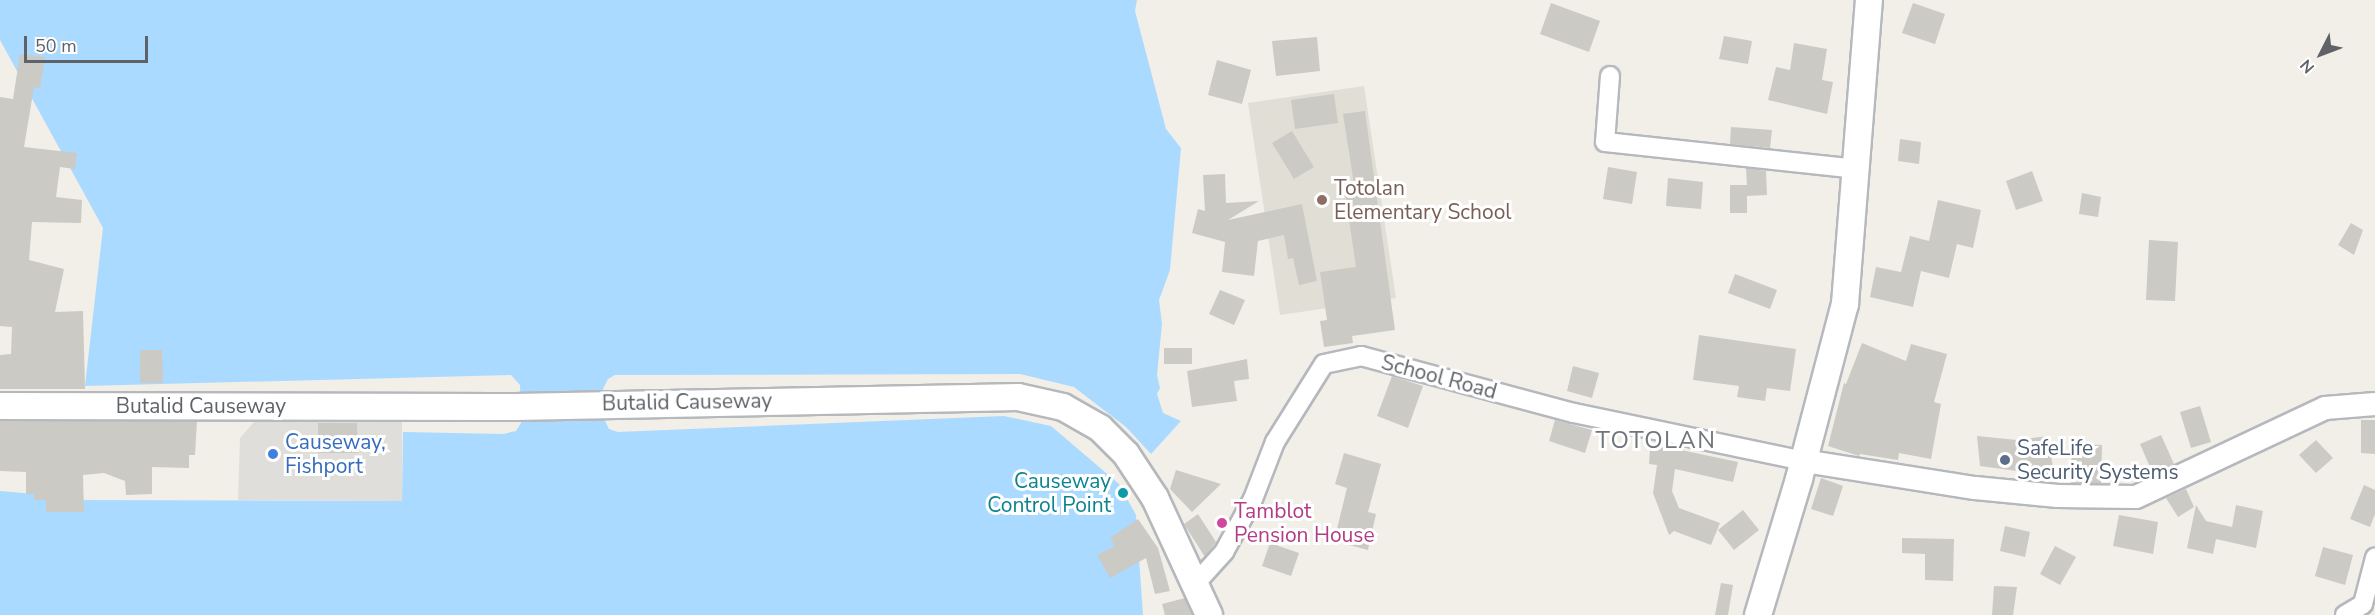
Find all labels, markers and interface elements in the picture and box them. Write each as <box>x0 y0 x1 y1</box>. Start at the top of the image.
scale bar <box>27 24 152 62</box>
north arrow <box>2291 24 2351 84</box>
text: 50 m <box>35 34 77 58</box>
text: N <box>2295 54 2320 78</box>
place label: Totolan Elementary School <box>1334 175 1512 225</box>
marker: Totolan Elementary School <box>1315 193 1329 207</box>
street label: School Road <box>1379 350 1499 404</box>
street label: Butalid Causeway <box>602 388 772 416</box>
street label: Butalid Causeway <box>116 393 286 419</box>
district label: TOTOLAN <box>1596 427 1716 455</box>
place label: Causeway, Fishport <box>285 429 386 479</box>
place label: SafeLife Security Systems <box>2017 435 2179 485</box>
marker: Causeway, Fishport <box>266 447 280 461</box>
marker: SafeLife Security Systems <box>1998 453 2012 467</box>
place label: Causeway Control Point <box>987 468 1111 518</box>
marker: Causeway Control Point <box>1116 486 1130 500</box>
place label: Tamblot Pension House <box>1234 498 1375 548</box>
marker: Tamblot Pension House <box>1215 516 1229 530</box>

